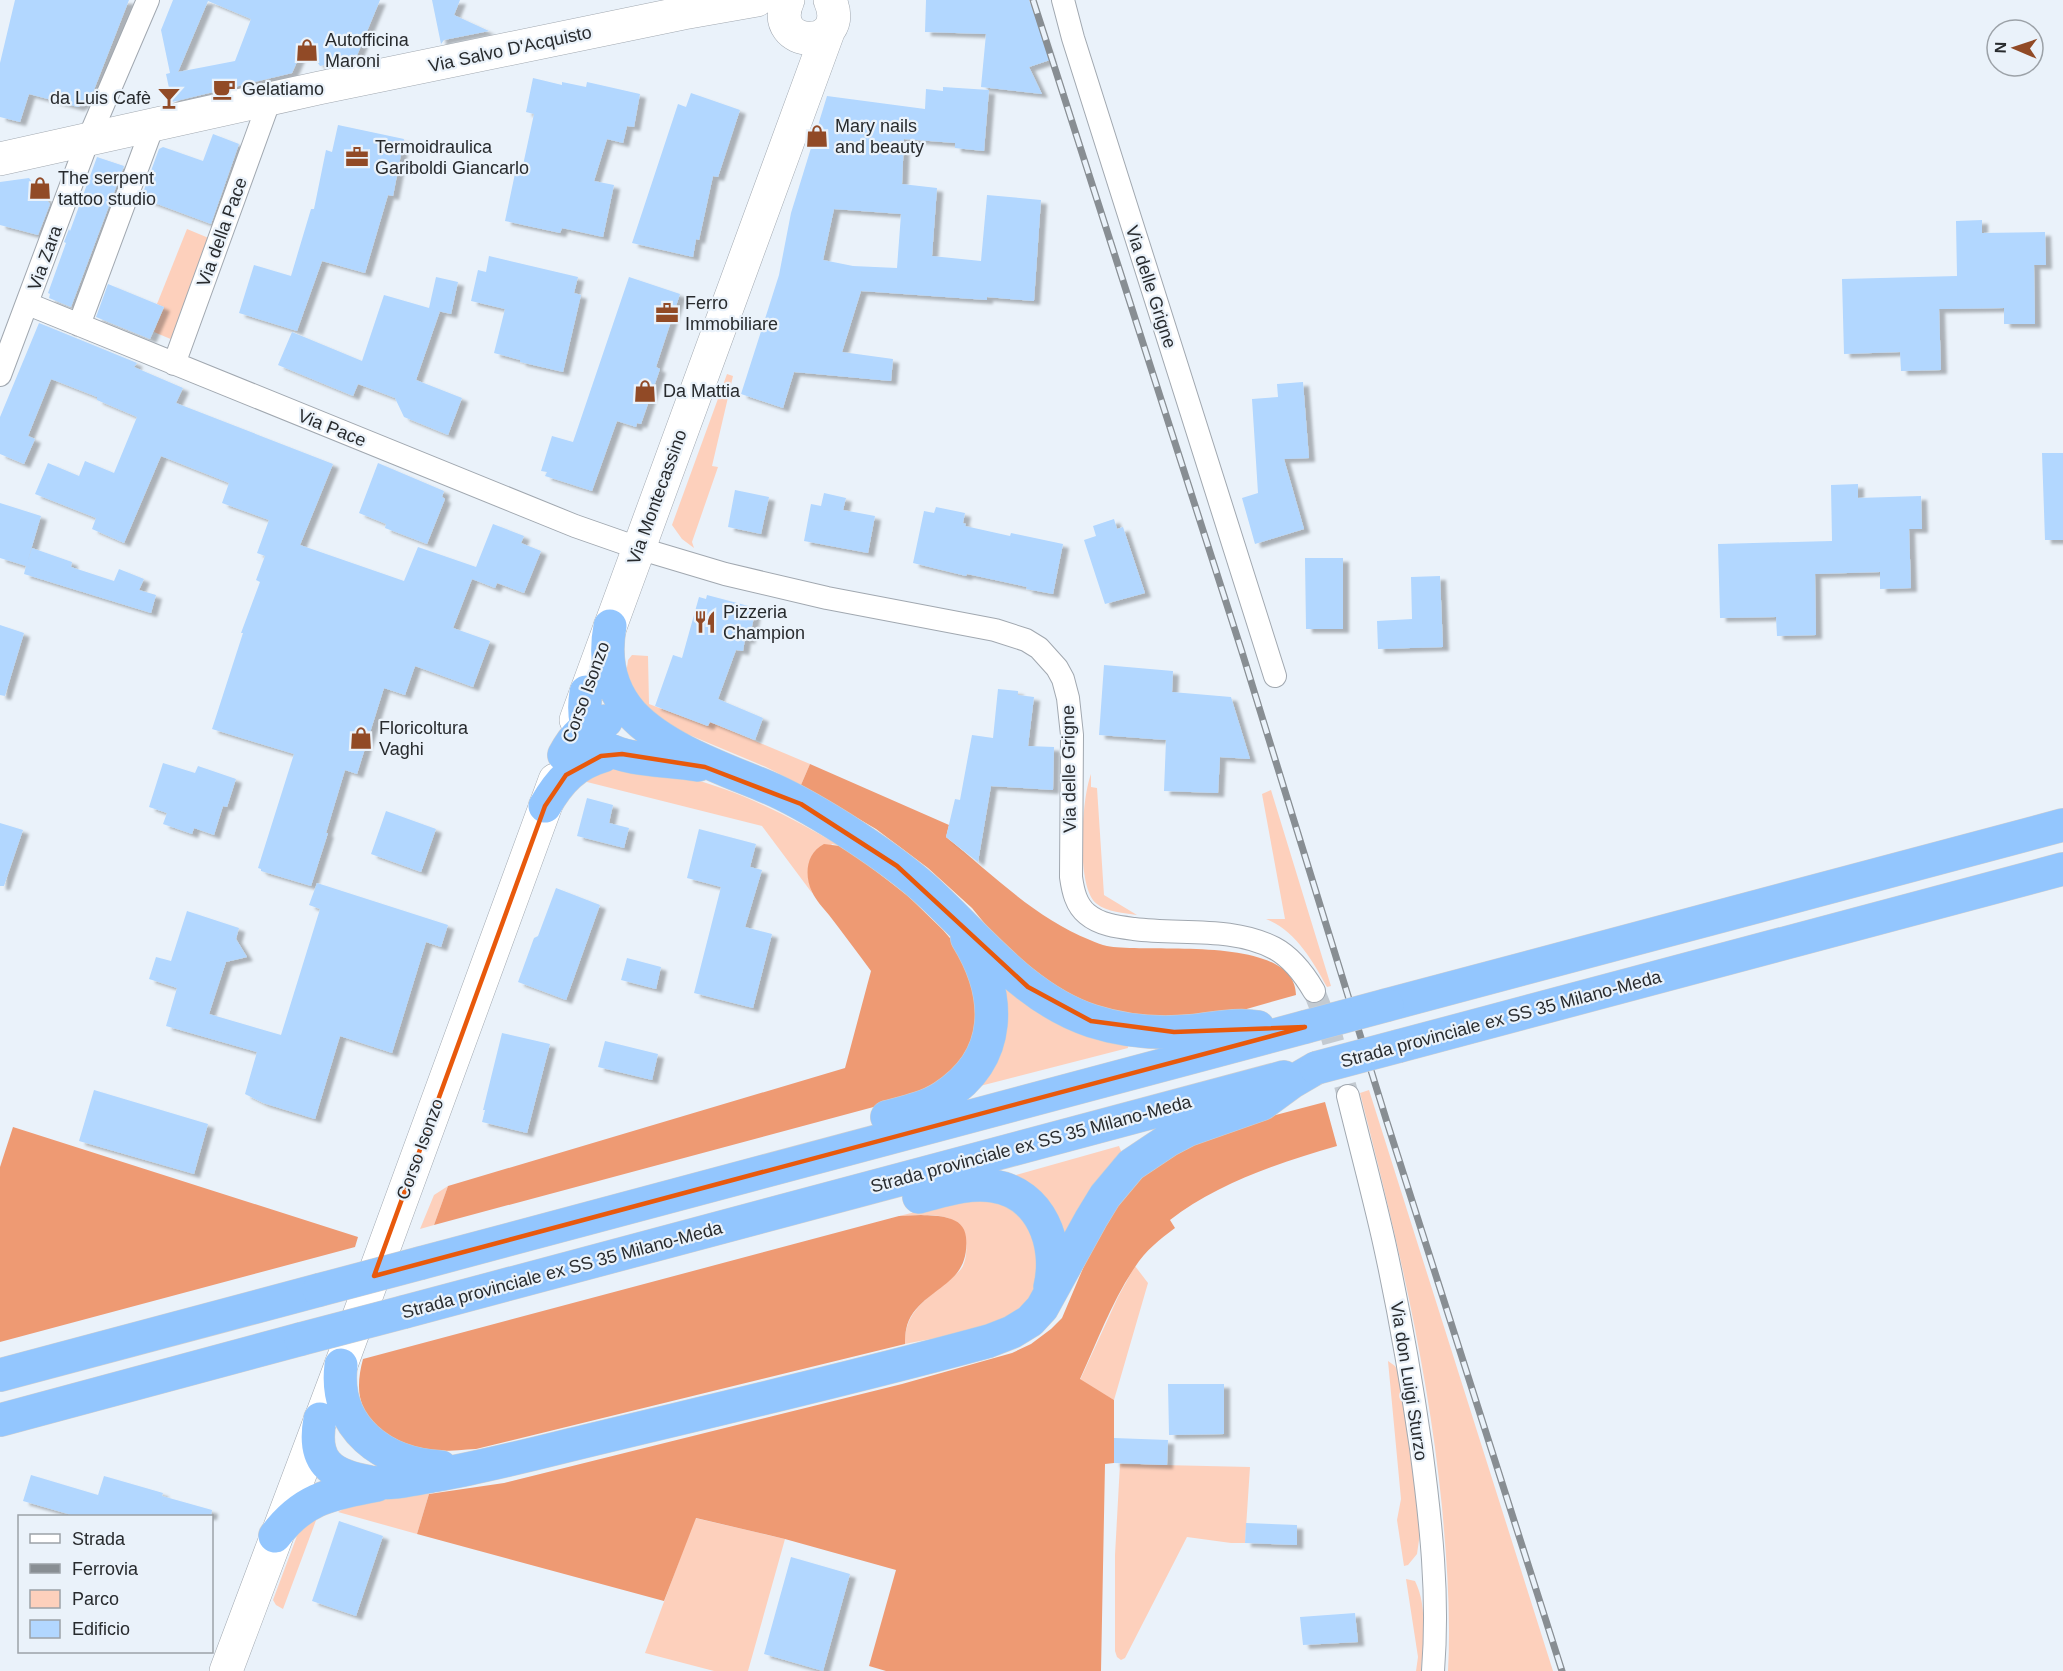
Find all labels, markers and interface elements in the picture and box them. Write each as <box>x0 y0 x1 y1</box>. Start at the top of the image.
north arrow <box>1985 18 2045 78</box>
street label: Via Salvo D'Acquisto <box>427 22 593 76</box>
place label: Autofficina Maroni <box>325 30 410 71</box>
shop icon: Autofficina Maroni <box>294 37 320 63</box>
text: N <box>1992 41 2009 54</box>
cafe icon: Gelatiamo <box>211 76 237 102</box>
place label: Gelatiamo <box>242 79 324 99</box>
bar icon: da Luis Cafè <box>156 85 182 111</box>
place label: da Luis Cafè <box>50 88 151 108</box>
place label: Mary nails and beauty <box>835 116 924 157</box>
shop icon: Mary nails and beauty <box>804 123 830 149</box>
place label: Termoidraulica Gariboldi Giancarlo <box>375 137 529 178</box>
office icon: Termoidraulica Gariboldi Giancarlo <box>344 144 370 170</box>
place label: The serpent tattoo studio <box>58 168 156 209</box>
shop icon: The serpent tattoo studio <box>27 175 53 201</box>
street label: Via della Pace <box>193 175 251 289</box>
street label: Via Zara <box>24 222 66 293</box>
street label: Via delle Grigne <box>1122 223 1180 351</box>
place label: Ferro Immobiliare <box>685 293 778 334</box>
office icon: Ferro Immobiliare <box>654 300 680 326</box>
shop icon: Da Mattia <box>632 378 658 404</box>
place label: Da Mattia <box>663 381 741 401</box>
street label: Via Pace <box>295 405 369 451</box>
street label: Via Montecassino <box>623 427 691 567</box>
place label: Pizzeria Champion <box>723 602 805 643</box>
restaurant icon: Pizzeria Champion <box>692 609 718 635</box>
street label: Corso Isonzo <box>558 639 614 745</box>
street label: Via delle Grigne <box>1058 705 1080 833</box>
place label: Floricoltura Vaghi <box>379 718 469 759</box>
shop icon: Floricoltura Vaghi <box>348 725 374 751</box>
street label: Strada provinciale ex SS 35 Milano-Meda <box>1338 966 1664 1072</box>
street label: Strada provinciale ex SS 35 Milano-Meda <box>868 1091 1194 1197</box>
street label: Corso Isonzo <box>392 1096 448 1202</box>
street label: Strada provinciale ex SS 35 Milano-Meda <box>399 1217 725 1323</box>
street label: Via don Luigi Sturzo <box>1387 1300 1431 1462</box>
legend <box>18 1515 213 1653</box>
text: Strada <box>72 1529 126 1549</box>
text: Ferrovia <box>72 1559 139 1579</box>
text: Parco <box>72 1589 119 1609</box>
text: Edificio <box>72 1619 130 1639</box>

